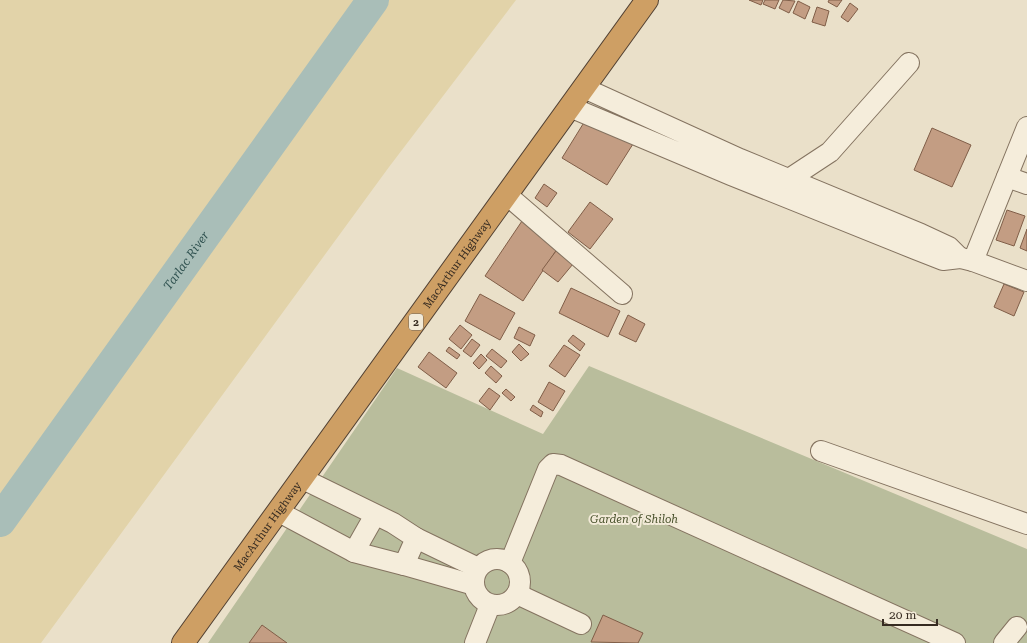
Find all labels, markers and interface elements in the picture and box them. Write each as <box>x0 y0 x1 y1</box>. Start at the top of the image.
street label: MacArthur Highway <box>421 216 494 311</box>
water label: Tarlac River <box>161 229 212 293</box>
road number: 2 <box>409 314 423 330</box>
street label: MacArthur Highway <box>231 479 305 574</box>
park label: Garden of Shiloh <box>590 513 678 526</box>
scale bar <box>883 601 937 627</box>
text: 20 m <box>889 608 916 622</box>

